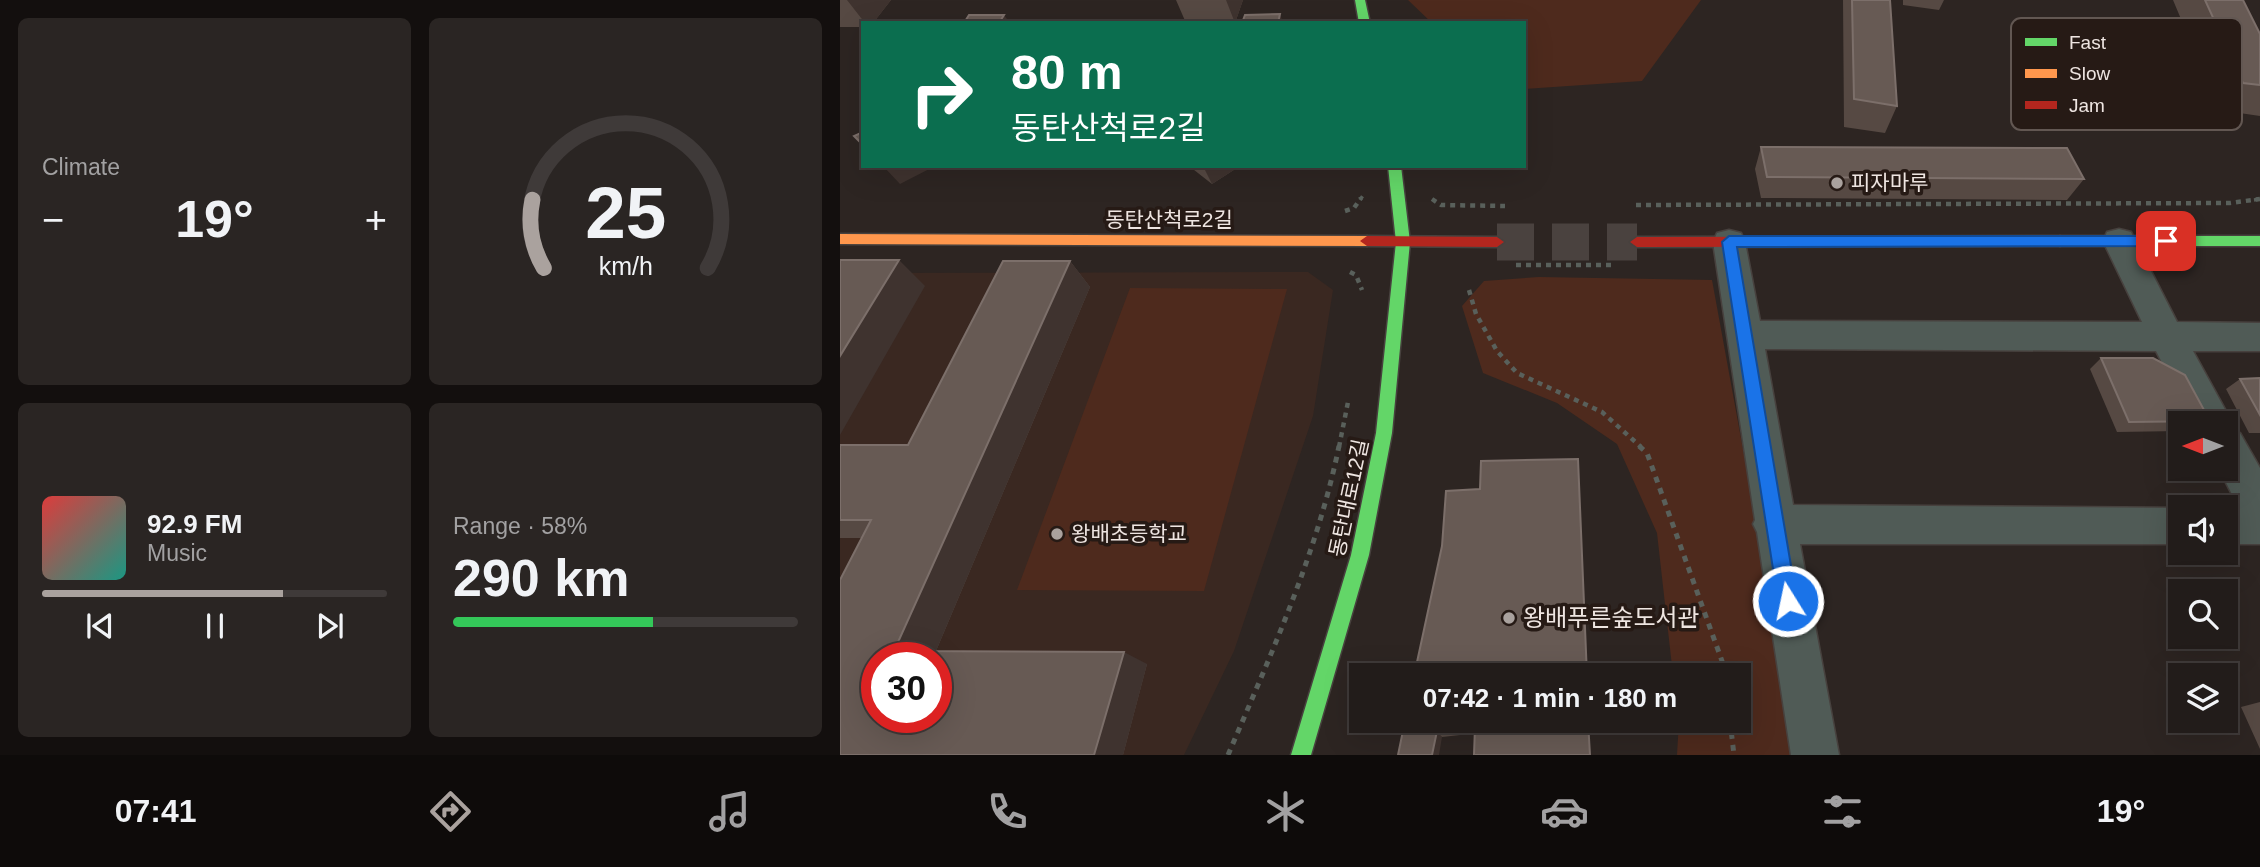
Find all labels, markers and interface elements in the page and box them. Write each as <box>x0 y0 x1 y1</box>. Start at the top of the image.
legend <box>2011 18 2242 130</box>
text: Fast <box>2069 32 2107 53</box>
text: 80 m <box>1011 45 1123 99</box>
icon: right <box>896 49 987 140</box>
text: Slow <box>2069 63 2110 84</box>
text: Jam <box>2069 95 2105 116</box>
text: 동탄산척로2길 <box>1011 110 1205 146</box>
text: Climate <box>42 154 120 180</box>
place label: 피자마루 <box>1851 171 1928 194</box>
text: 25 <box>585 172 666 253</box>
marker: 피자마루 <box>1829 175 1845 191</box>
text: 19° <box>175 190 254 248</box>
text: − <box>42 199 64 241</box>
text: + <box>365 199 387 241</box>
street label: 동탄산척로2길 <box>1105 208 1233 231</box>
pin <box>2136 211 2196 271</box>
icon: arrive <box>2147 222 2185 260</box>
text: km/h <box>598 251 653 279</box>
north arrow <box>2168 411 2238 481</box>
map controls <box>2168 411 2238 733</box>
street label: 동탄대로12길 <box>1325 437 1372 559</box>
button: sound <box>2168 495 2238 565</box>
text: 92.9 FM <box>147 509 242 539</box>
text: Range · 58% <box>453 513 587 539</box>
place label: 왕배초등학교 <box>1071 522 1187 545</box>
marker: 왕배초등학교 <box>1049 526 1065 542</box>
text: Music <box>147 540 207 566</box>
text: 290 km <box>453 549 629 607</box>
position arrow <box>1751 564 1825 638</box>
button: search <box>2168 579 2238 649</box>
place label: 왕배푸른숲도서관 <box>1523 604 1700 631</box>
icon: previous <box>81 607 119 645</box>
icon: pause <box>196 607 234 645</box>
icon: next <box>311 607 349 645</box>
marker: 왕배푸른숲도서관 <box>1501 610 1517 626</box>
speed limit sign: 30 <box>861 642 952 733</box>
button: layers <box>2168 663 2238 733</box>
text: 07:42 · 1 min · 180 m <box>1423 683 1677 713</box>
icon: directions <box>426 787 475 836</box>
icon: music <box>705 787 754 836</box>
icon: phone <box>983 787 1032 836</box>
icon: climate <box>1261 787 1310 836</box>
icon: car <box>1540 787 1589 836</box>
icon: filters <box>1818 787 1867 836</box>
text: 07:41 <box>115 793 197 829</box>
text: 19° <box>2097 793 2145 829</box>

